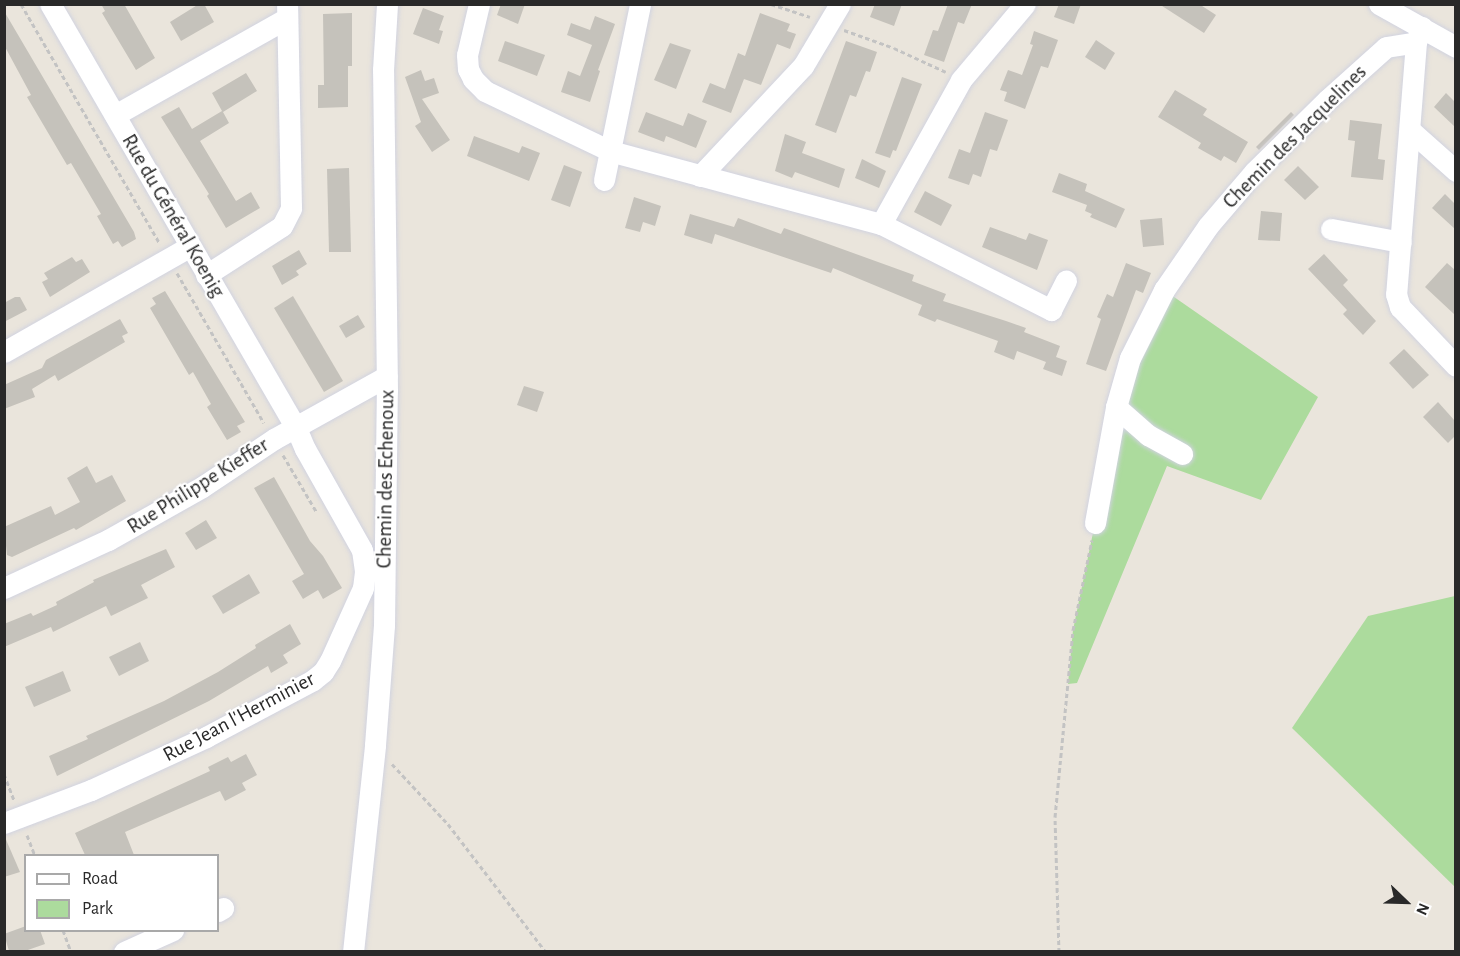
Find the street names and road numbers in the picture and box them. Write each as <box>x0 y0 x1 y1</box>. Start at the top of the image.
street label: Chemin des Jacquelines <box>1218 60 1372 214</box>
street label: Rue du Général Koenig <box>116 130 230 302</box>
street label: Chemin des Echenoux <box>372 389 400 569</box>
street label: Rue Philippe Kieffer <box>123 432 273 540</box>
street label: Rue Jean l'Herminier <box>159 666 319 768</box>

